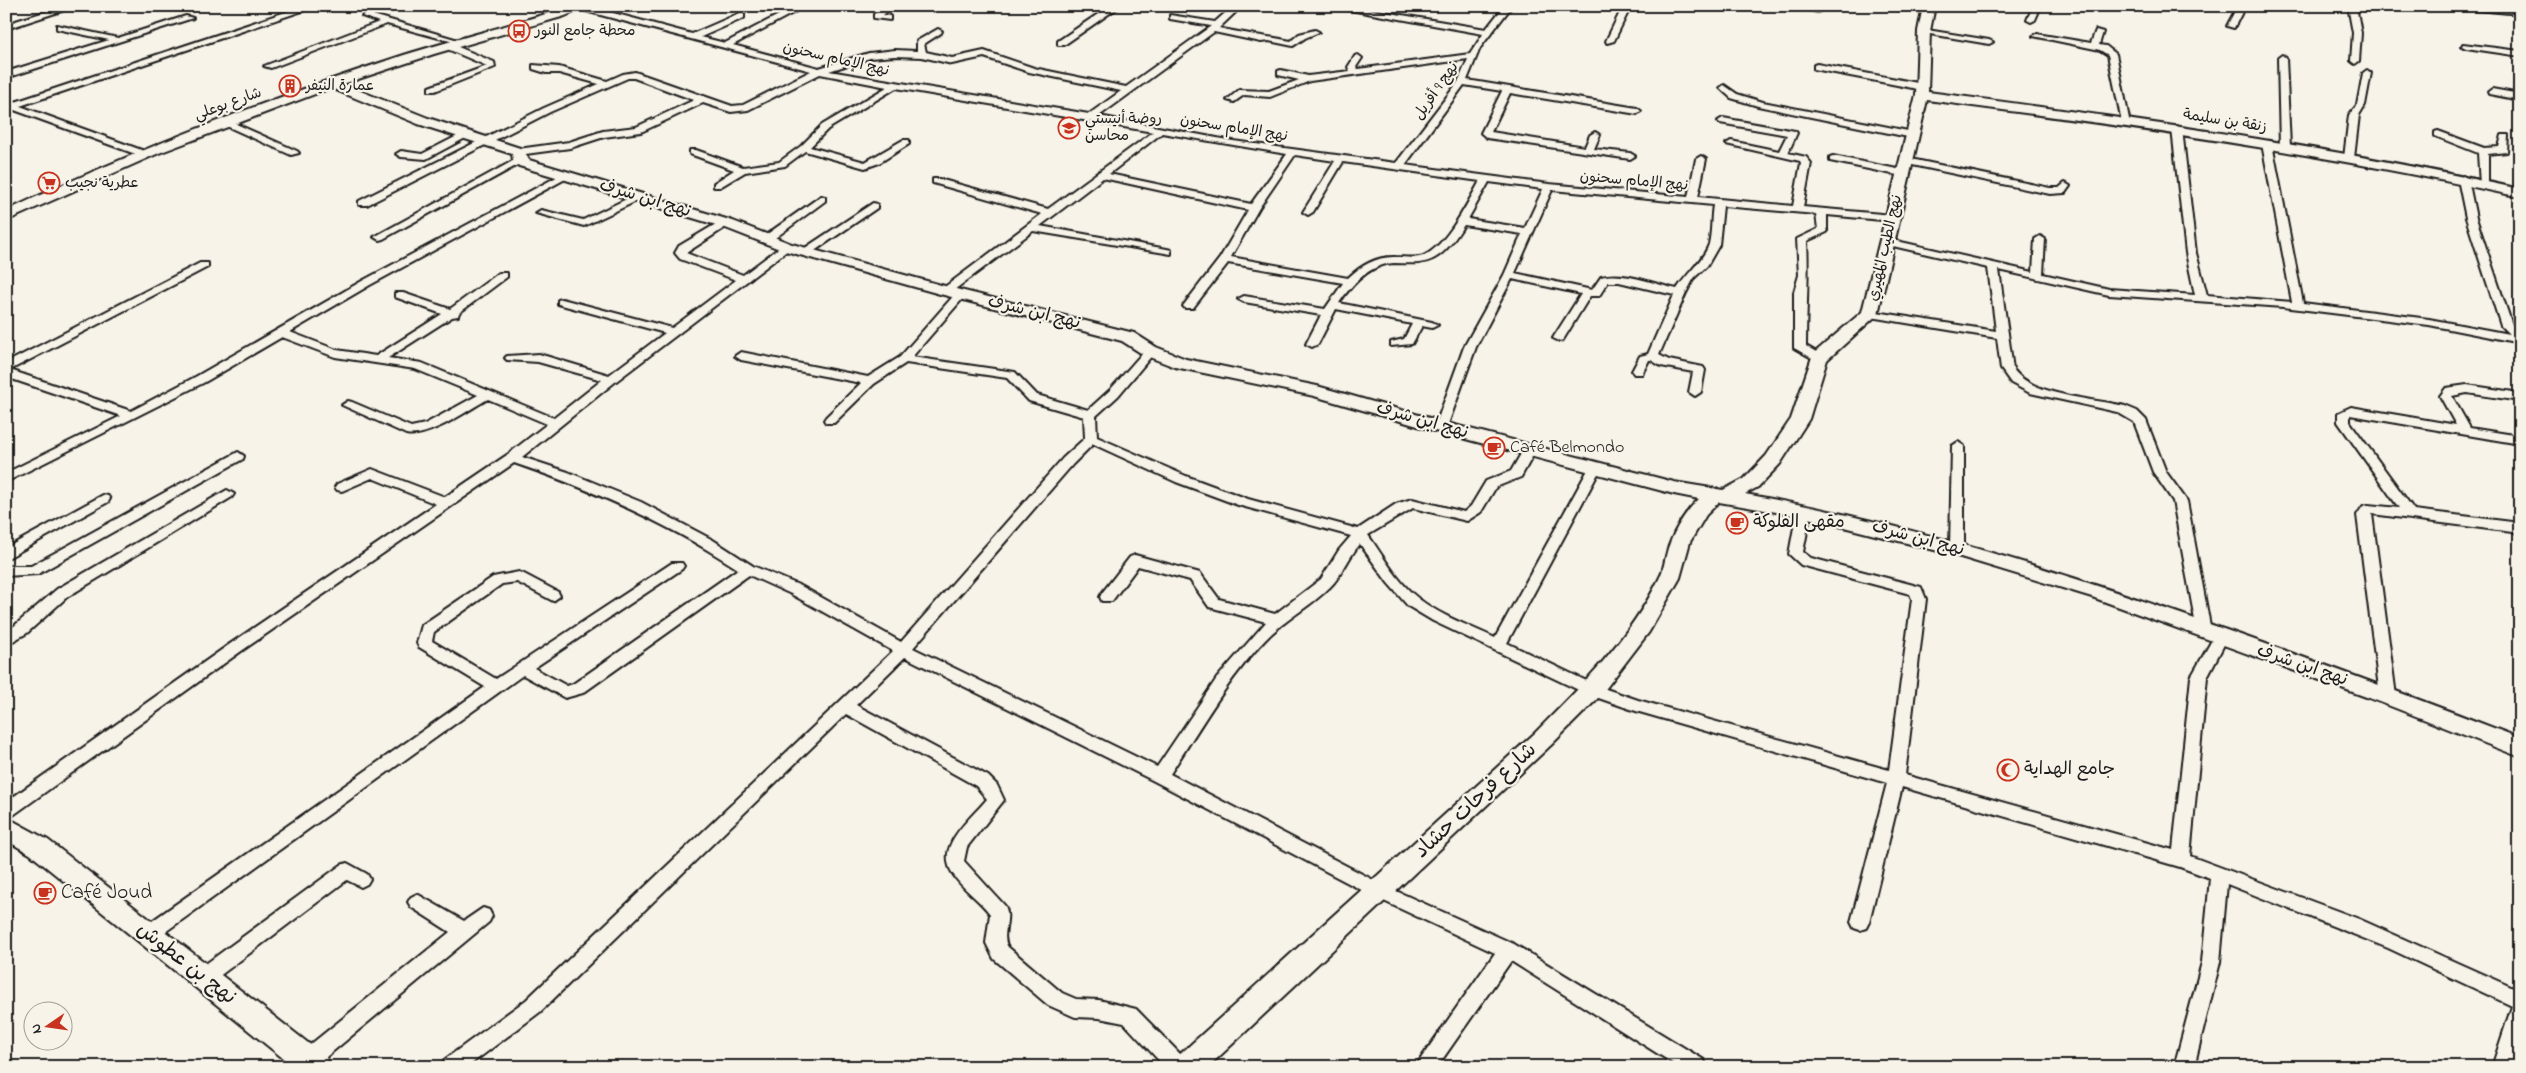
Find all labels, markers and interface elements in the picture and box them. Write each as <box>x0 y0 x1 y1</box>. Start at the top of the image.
bus stop icon: محطة جامع النور <box>507 19 531 43</box>
place label: محطة جامع النور <box>534 20 635 42</box>
street label: نهج الإمام سحنون <box>781 36 891 82</box>
street label: نهج 9 أفريل <box>1408 57 1464 125</box>
building icon: عمارة النيفر <box>278 74 302 98</box>
place label: عمارة النيفر <box>304 75 375 97</box>
street label: شارع بوعلي <box>191 82 265 127</box>
street label: زنقة بن سليمة <box>2181 104 2269 138</box>
place label: روضة أنيستي محاسن <box>1085 108 1162 147</box>
street label: نهج الإمام سحنون <box>1179 109 1289 147</box>
school or university icon: روضة أنيستي محاسن <box>1057 116 1081 140</box>
street label: نهج الإمام سحنون <box>1579 165 1689 197</box>
supermarket icon: عطرية نجيب <box>37 171 61 195</box>
place label: عطرية نجيب <box>65 172 138 194</box>
street label: نهج ابن شرف <box>596 173 694 225</box>
street label: نهج الطيب المهيري <box>1862 193 1908 303</box>
street label: نهج ابن شرف <box>985 289 1083 337</box>
street label: نهج ابن شرف <box>1373 395 1471 447</box>
place label: Café Belmondo <box>1510 435 1624 461</box>
cafe icon: Café Belmondo <box>1482 436 1506 460</box>
place label: مقهى الفلوكة <box>1753 510 1845 536</box>
cafe icon: مقهى الفلوكة <box>1725 511 1749 535</box>
street label: نهج ابن شرف <box>1869 514 1967 564</box>
street label: نهج ابن شرف <box>2253 638 2351 694</box>
street label: شارع فرحات حشاد <box>1408 736 1544 866</box>
place label: جامع الهداية <box>2024 757 2115 783</box>
mosque icon: جامع الهداية <box>1996 758 2020 782</box>
place label: Café Joud <box>61 878 152 908</box>
cafe icon: Café Joud <box>33 881 57 905</box>
street label: نهج بن عطوش <box>130 915 242 1013</box>
north arrow <box>22 1000 72 1050</box>
text: N <box>26 1022 48 1036</box>

